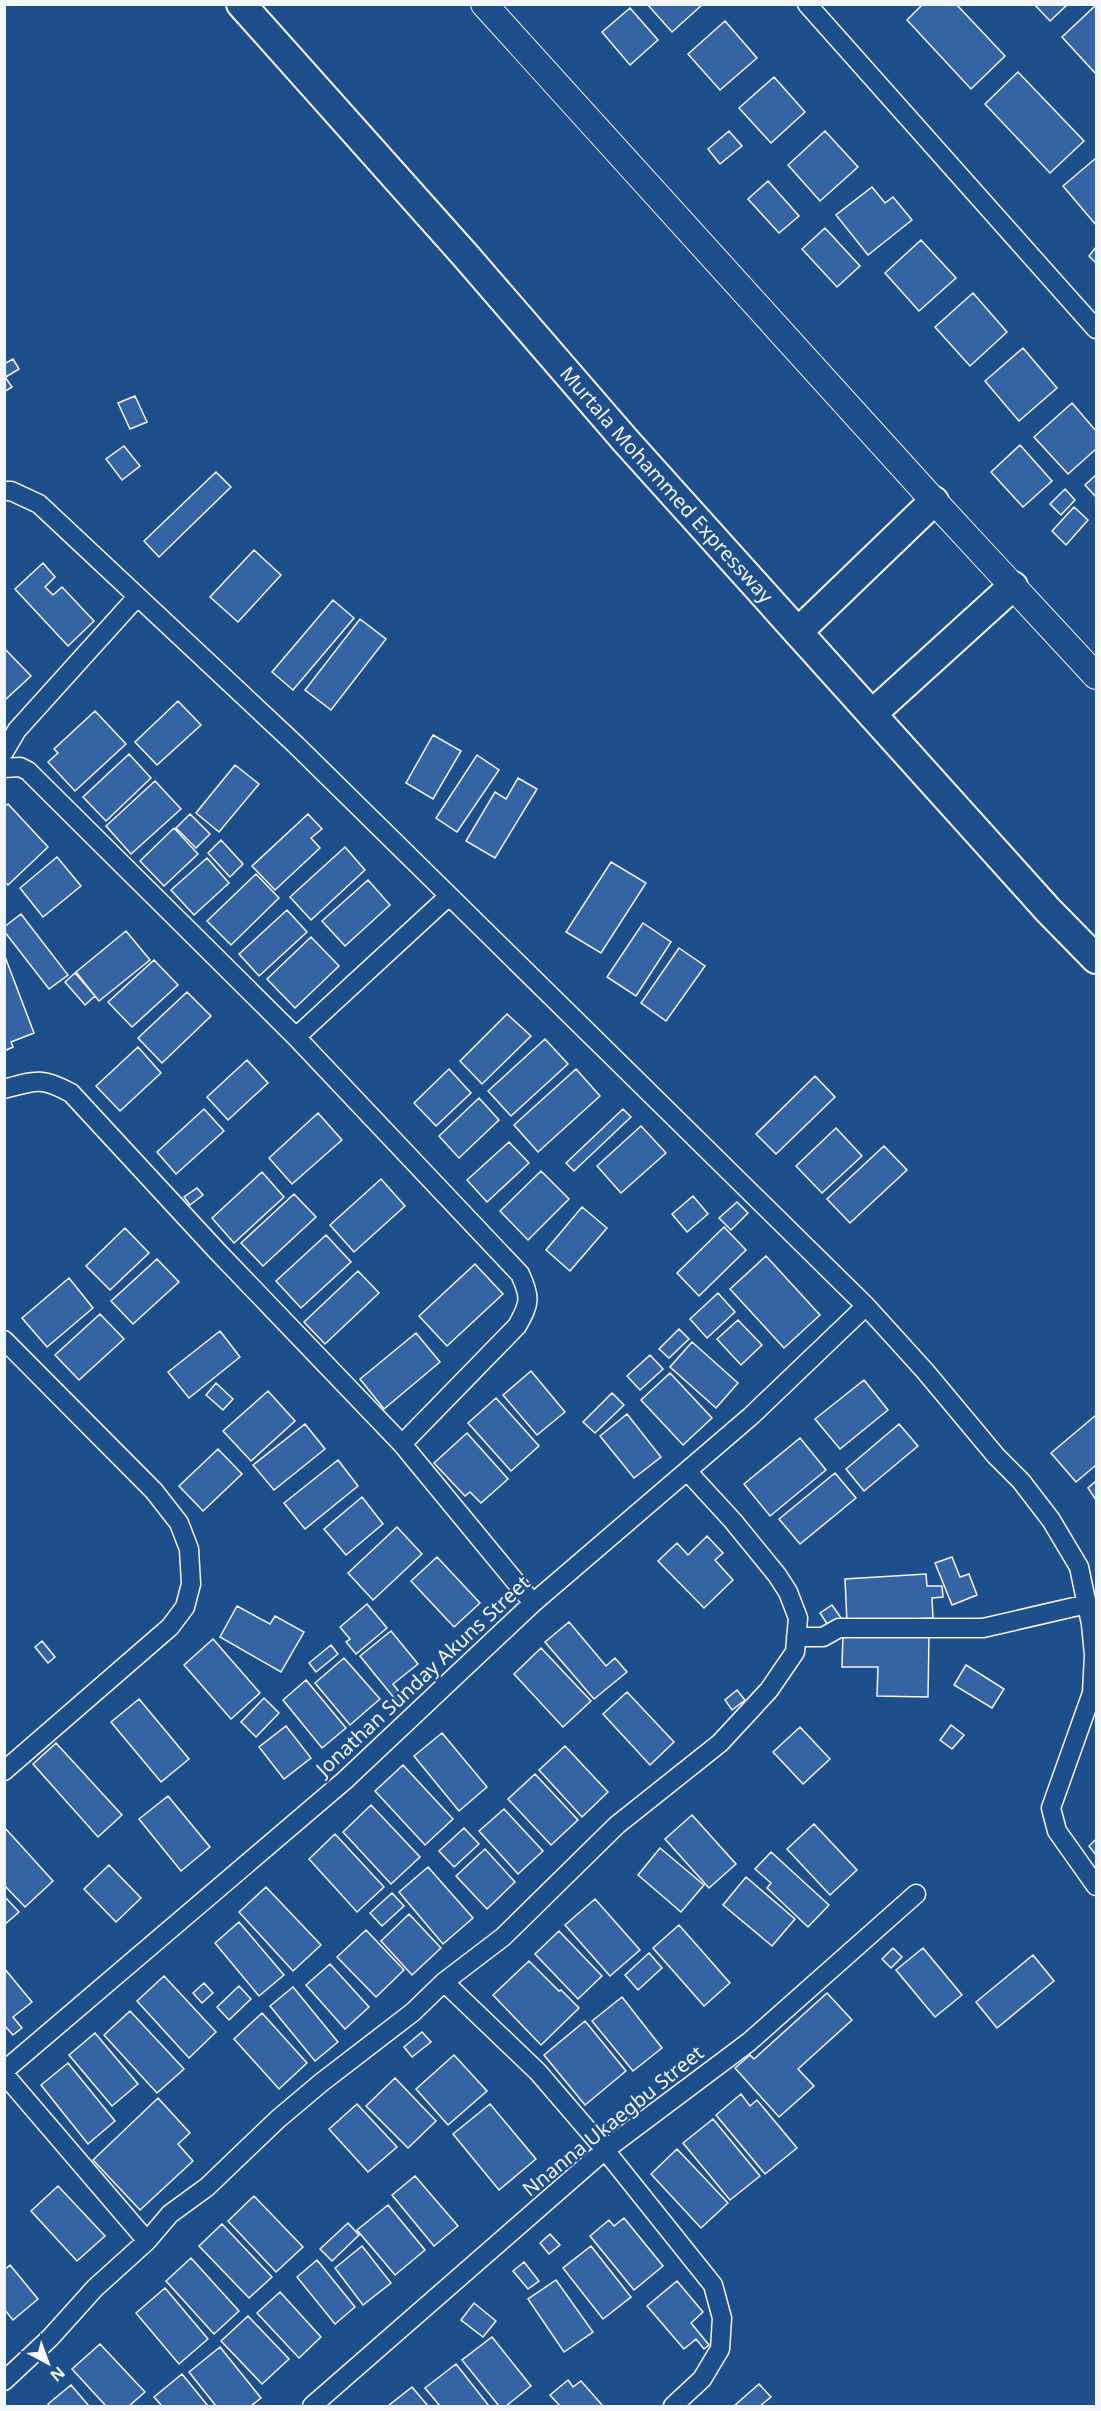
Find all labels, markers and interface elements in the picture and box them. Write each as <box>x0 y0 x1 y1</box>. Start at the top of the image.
street label: Murtala Mohammed Expressway <box>554 360 780 609</box>
street label: Jonathan Sunday Akuns Street <box>309 1569 535 1783</box>
street label: Nnanna Ukaegbu Street <box>516 2039 709 2202</box>
north arrow <box>18 2333 78 2393</box>
text: N <box>46 2362 70 2387</box>

